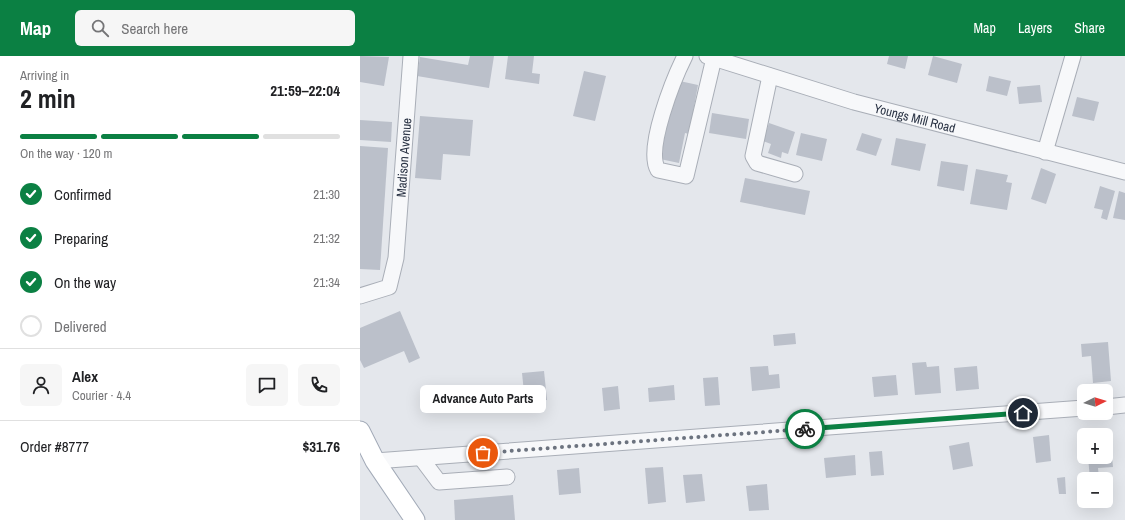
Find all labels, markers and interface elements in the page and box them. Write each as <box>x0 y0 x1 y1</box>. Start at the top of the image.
search box <box>75 10 355 46</box>
text: Map <box>20 15 51 41</box>
icon: search <box>89 17 111 39</box>
text: Search here <box>121 18 188 39</box>
text: Map <box>974 19 996 37</box>
text: Layers <box>1018 19 1052 37</box>
text: Share <box>1074 19 1105 37</box>
text: Arriving in <box>20 67 69 84</box>
text: 21:59–22:04 <box>270 80 340 101</box>
text: 2 min <box>20 81 76 116</box>
street label: Youngs Mill Road <box>872 100 957 137</box>
street label: Madison Avenue <box>393 117 415 198</box>
text: On the way · 120 m <box>20 145 112 162</box>
icon: check <box>20 183 42 205</box>
text: Confirmed <box>54 184 111 205</box>
text: 21:30 <box>313 186 340 203</box>
icon: check <box>20 227 42 249</box>
text: Preparing <box>54 228 108 249</box>
text: 21:32 <box>313 230 340 247</box>
icon: check <box>20 271 42 293</box>
text: On the way <box>54 272 116 293</box>
text: 21:34 <box>313 274 340 291</box>
text: Delivered <box>54 316 107 337</box>
button: person <box>20 364 62 406</box>
button: chat <box>246 364 288 406</box>
button: phone <box>298 364 340 406</box>
text: Alex <box>72 366 98 387</box>
north arrow <box>1077 384 1113 420</box>
map controls <box>1077 384 1113 508</box>
callout: Advance Auto Parts <box>420 385 546 413</box>
text: Courier · 4.4 <box>72 387 131 404</box>
text: Advance Auto Parts <box>433 390 533 407</box>
pin <box>1006 396 1040 430</box>
icon: home <box>1012 402 1034 424</box>
courier <box>785 409 825 449</box>
icon: bike <box>794 418 816 440</box>
button: + <box>1077 428 1113 464</box>
text: Order #8777 <box>20 436 89 457</box>
text: $31.76 <box>302 436 340 457</box>
pin <box>466 436 500 470</box>
icon: bag <box>472 442 494 464</box>
button: − <box>1077 472 1113 508</box>

